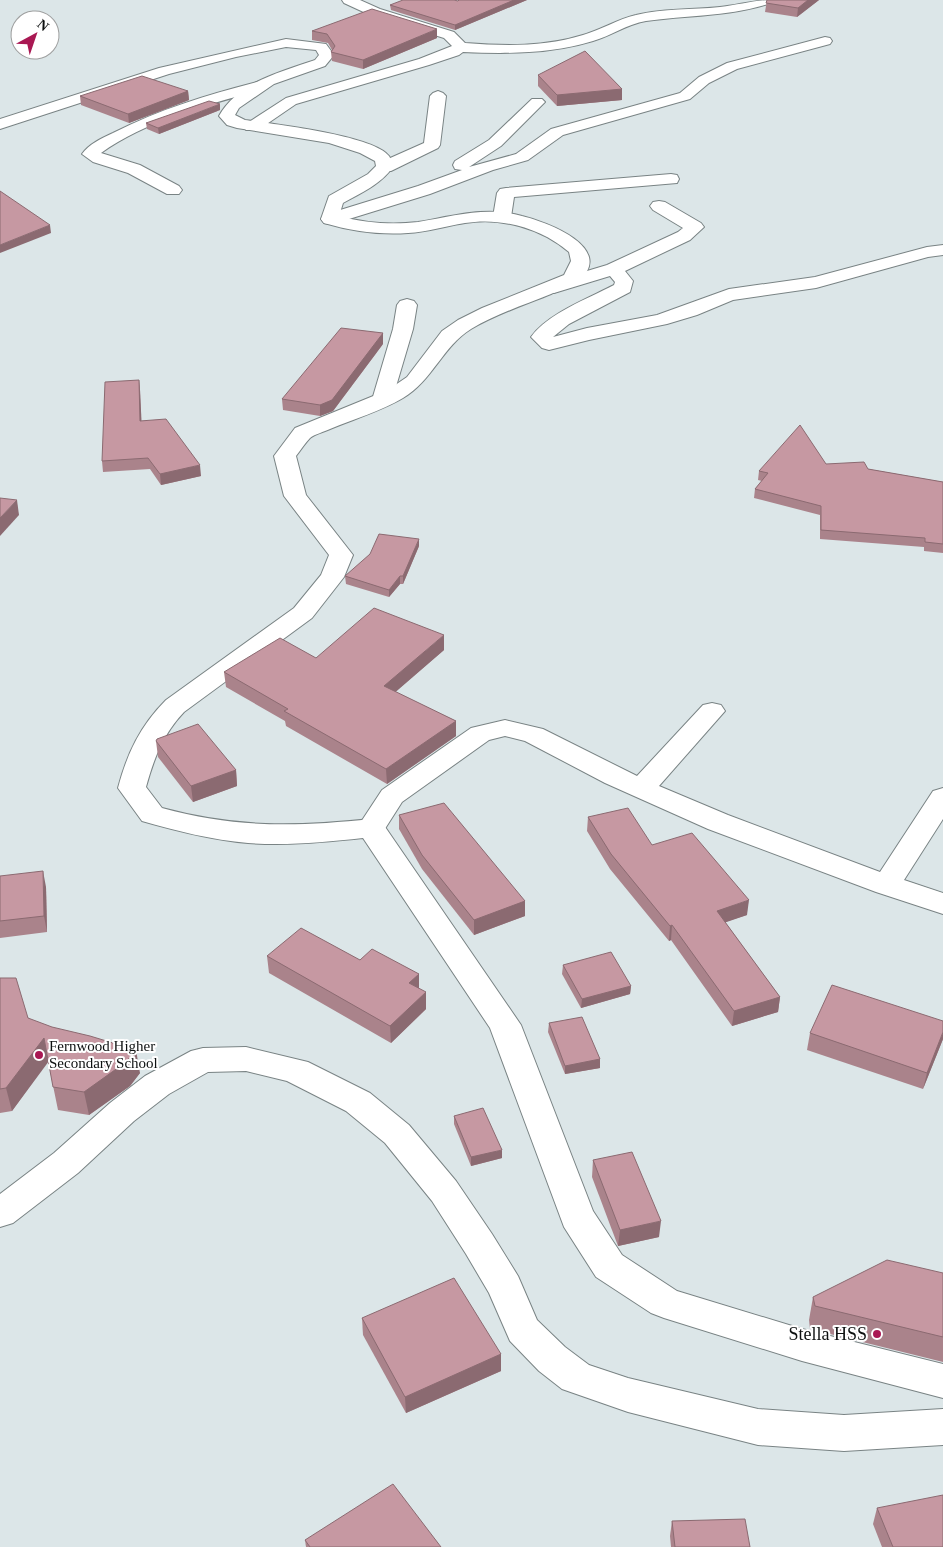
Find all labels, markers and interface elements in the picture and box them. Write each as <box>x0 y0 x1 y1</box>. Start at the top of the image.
north arrow <box>10 10 60 60</box>
text: N <box>34 16 52 34</box>
place label: Fernwood Higher Secondary School <box>49 1038 158 1071</box>
marker: Fernwood Higher Secondary School <box>33 1049 45 1061</box>
place label: Stella HSS <box>788 1324 867 1344</box>
marker: Stella HSS <box>871 1328 883 1340</box>

